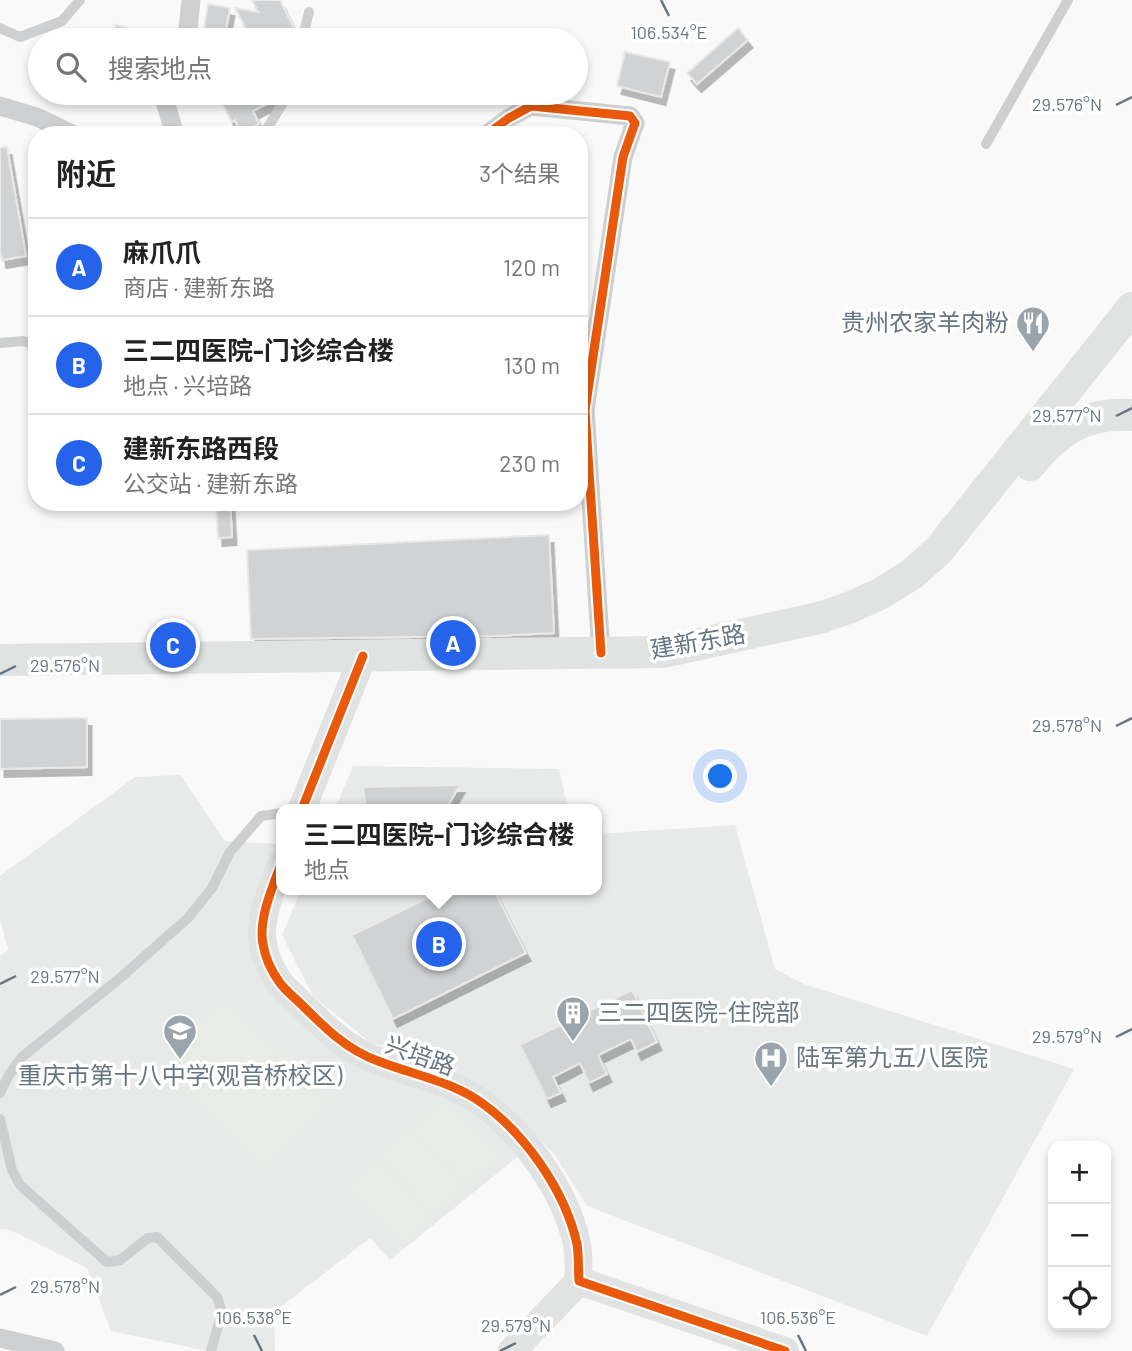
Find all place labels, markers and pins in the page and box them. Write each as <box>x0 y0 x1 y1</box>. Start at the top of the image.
restaurant icon: 贵州农家羊肉粉 <box>1014 304 1052 353</box>
place label: 贵州农家羊肉粉 <box>841 307 1009 336</box>
pin: A <box>430 617 476 669</box>
pin: C <box>150 619 196 671</box>
pin: B <box>416 918 462 970</box>
building icon: 三二四医院-住院部 <box>554 994 592 1043</box>
place label: 三二四医院-住院部 <box>598 997 799 1026</box>
school or university icon: 重庆市第十八中学(观音桥校区) <box>161 1012 199 1061</box>
hospital icon: 陆军第九五八医院 <box>752 1039 790 1088</box>
place label: 陆军第九五八医院 <box>796 1042 988 1071</box>
place label: 重庆市第十八中学(观音桥校区) <box>18 1060 343 1089</box>

